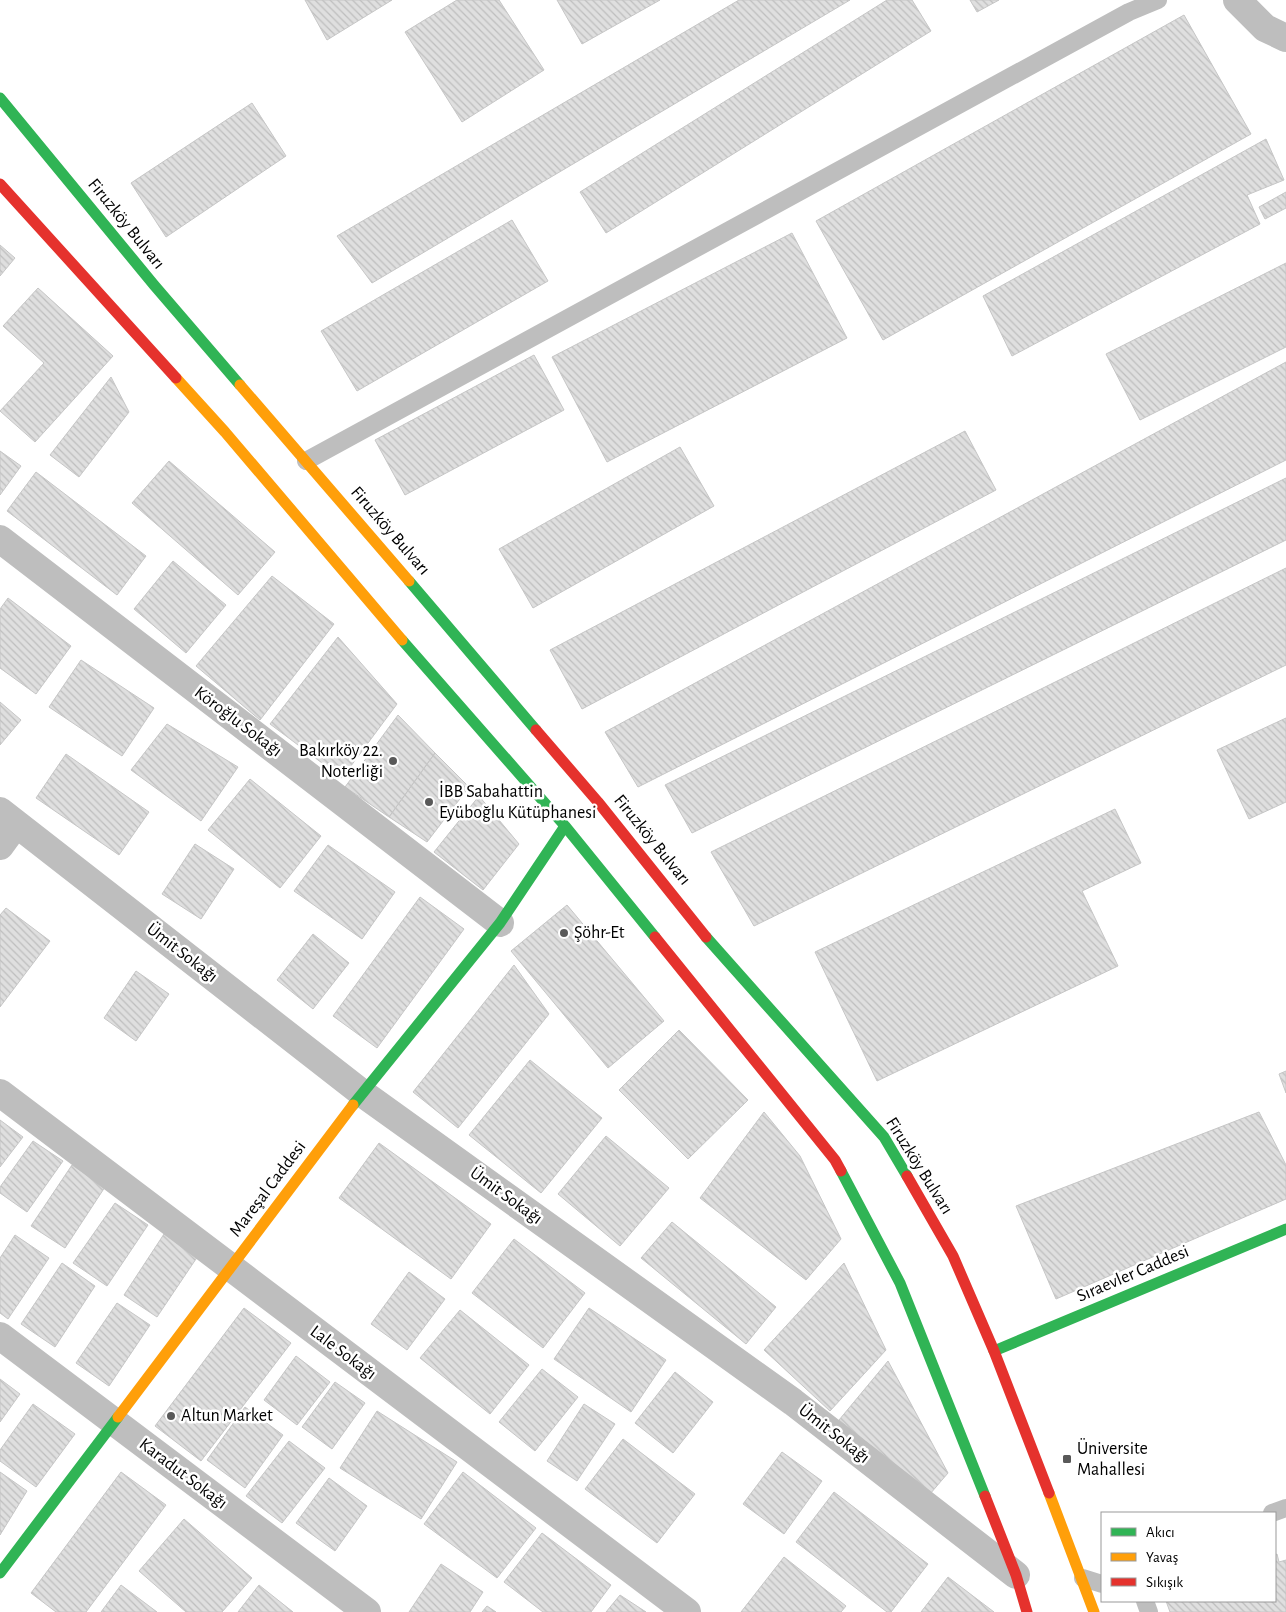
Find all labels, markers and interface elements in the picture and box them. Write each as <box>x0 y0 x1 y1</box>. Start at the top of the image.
street label: Firuzköy Bulvarı <box>84 175 168 273</box>
street label: Firuzköy Bulvarı <box>347 483 433 579</box>
street label: Köroğlu Sokağı <box>191 683 285 761</box>
place label: Bakırköy 22. Noterliği <box>299 742 383 781</box>
marker: Bakırköy 22. Noterliği <box>387 755 399 767</box>
place label: İBB Sabahattin Eyüboğlu Kütüphanesi <box>439 781 596 822</box>
street label: Firuzköy Bulvarı <box>610 791 694 889</box>
marker: İBB Sabahattin Eyüboğlu Kütüphanesi <box>423 796 435 808</box>
street label: Ümit Sokağı <box>143 918 222 986</box>
place label: Şöhr-Et <box>574 924 625 942</box>
marker: Şöhr-Et <box>558 927 570 939</box>
street label: Firuzköy Bulvarı <box>882 1114 956 1218</box>
street label: Mareşal Caddesi <box>226 1138 310 1240</box>
street label: Ümit Sokağı <box>466 1162 547 1228</box>
street label: Sıraevler Caddesi <box>1074 1242 1192 1306</box>
street label: Lale Sokağı <box>307 1322 379 1384</box>
street label: Ümit Sokağı <box>795 1399 874 1467</box>
place label: Altun Market <box>181 1407 273 1425</box>
marker: Altun Market <box>165 1410 177 1422</box>
street label: Karadut Sokağı <box>136 1435 230 1513</box>
place label: Üniversite Mahallesi <box>1077 1438 1148 1479</box>
marker: Üniversite Mahallesi <box>1061 1453 1073 1465</box>
legend <box>1101 1512 1276 1602</box>
text: Akıcı <box>1146 1525 1175 1540</box>
text: Yavaş <box>1146 1550 1178 1565</box>
text: Sıkışık <box>1146 1575 1183 1590</box>

